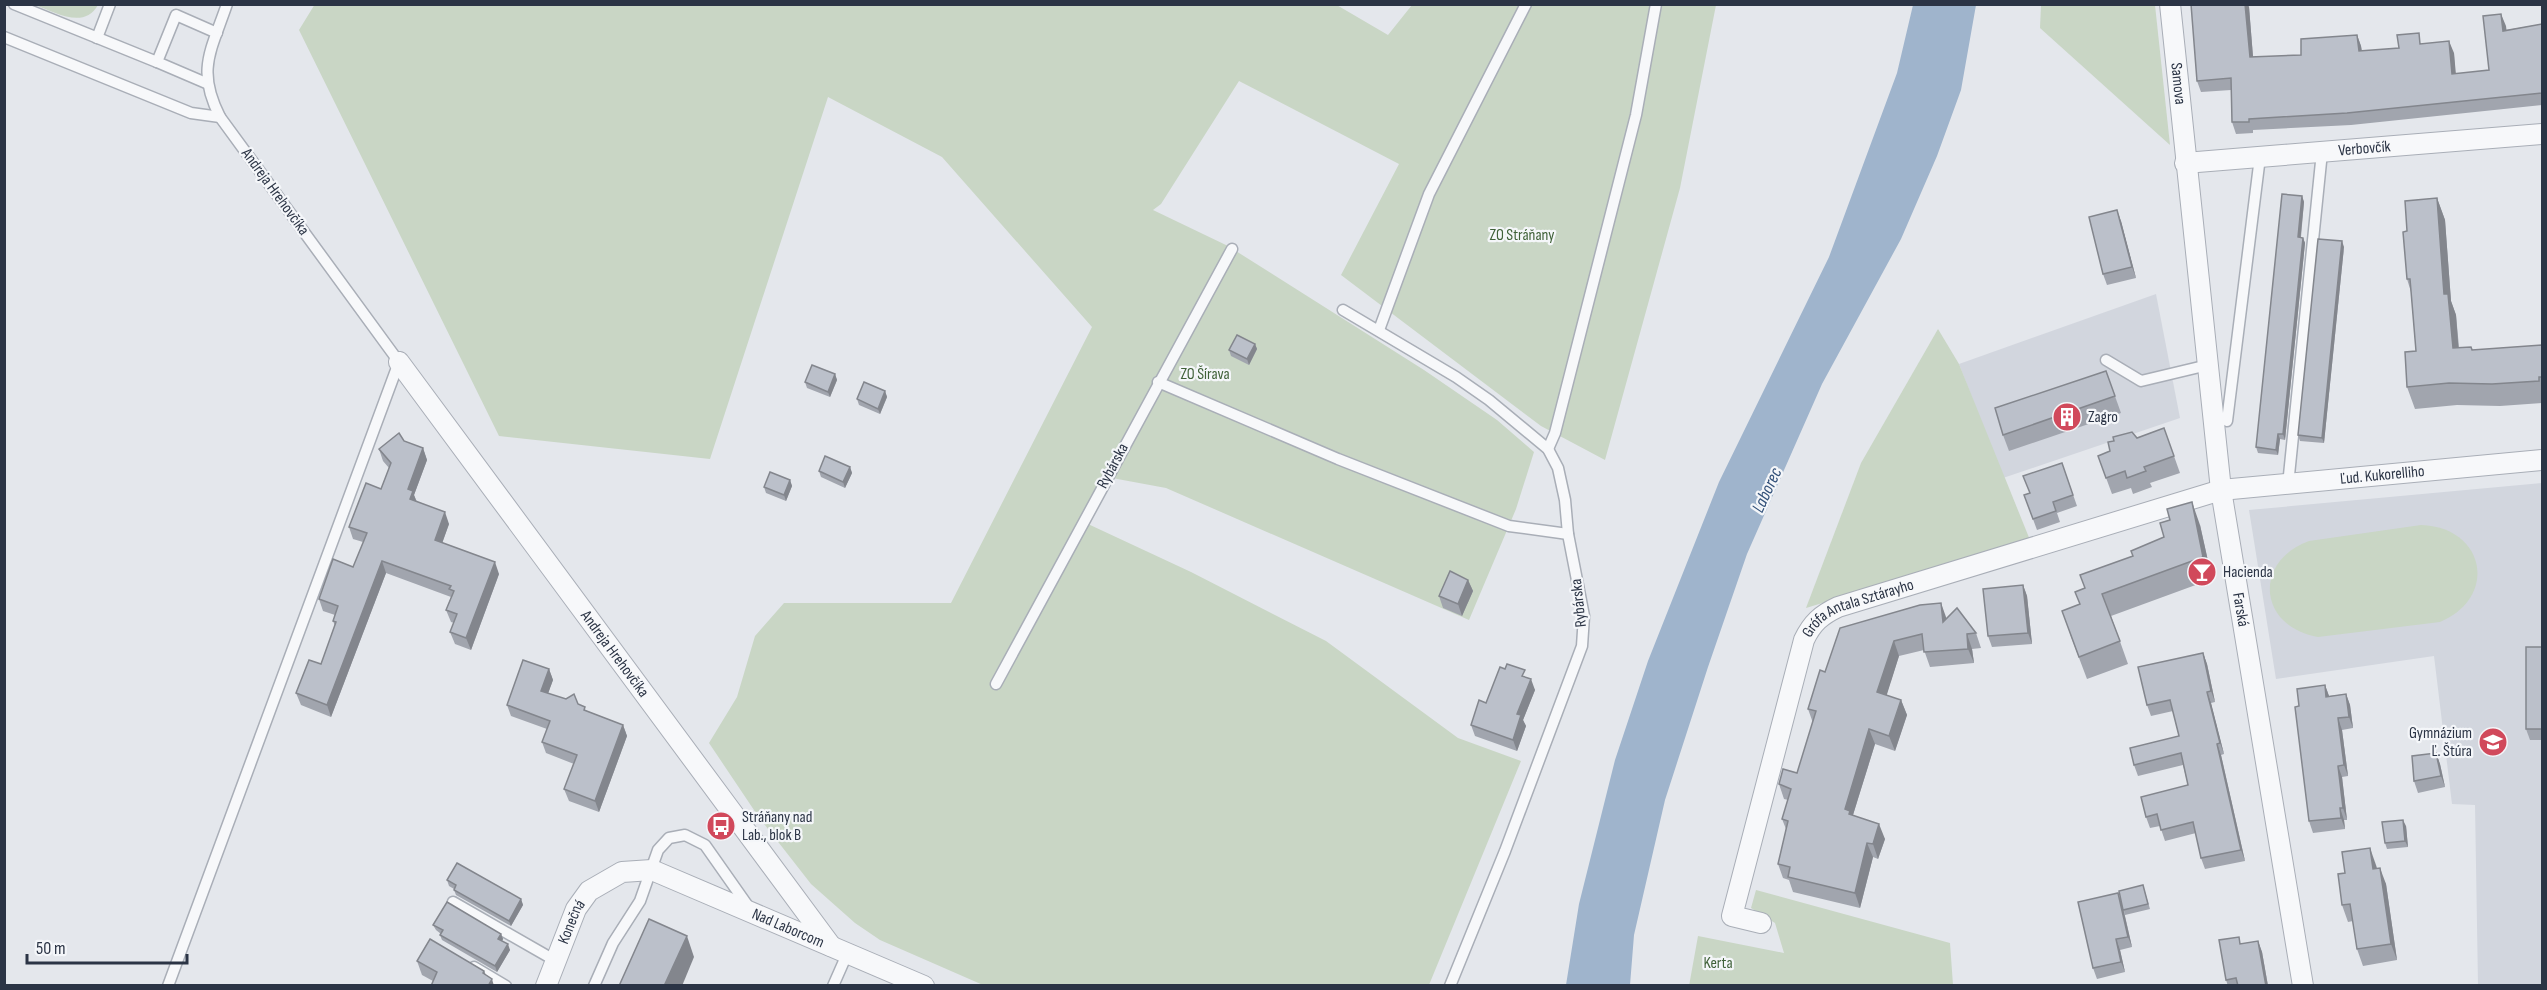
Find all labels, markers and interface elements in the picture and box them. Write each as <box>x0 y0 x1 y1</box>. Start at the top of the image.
street label: Samova <box>2167 62 2190 105</box>
street label: Verbovčík <box>2337 137 2391 160</box>
street label: Andreja Hrehovčíka <box>236 144 313 239</box>
park label: ZO Stráňany <box>1489 226 1555 245</box>
park label: ZO Šírava <box>1180 365 1230 384</box>
building icon: Zagro <box>2051 401 2083 433</box>
place label: Zagro <box>2088 408 2118 427</box>
street label: Rybárska <box>1093 440 1133 492</box>
street label: Ľud. Kukorelliho <box>2339 462 2425 488</box>
water label: Laborec <box>1748 464 1786 516</box>
bar icon: Hacienda <box>2186 556 2218 588</box>
place label: Hacienda <box>2223 563 2273 582</box>
street label: Grófa Antala Sztárayho <box>1798 575 1916 641</box>
street label: Rybárska <box>1567 578 1591 628</box>
street label: Farská <box>2229 591 2253 628</box>
street label: Andreja Hrehovčíka <box>576 606 653 701</box>
place label: Gymnázium Ľ. Štúra <box>2409 724 2472 761</box>
school or university icon: Gymnázium Ľ. Štúra <box>2477 726 2509 758</box>
place label: Stráňany nad Lab., blok B <box>742 808 812 845</box>
bus stop icon: Stráňany nad Lab., blok B <box>705 810 737 842</box>
street label: Konečná <box>554 896 589 947</box>
street label: Nad Laborcom <box>749 904 827 952</box>
scale bar <box>27 927 188 965</box>
text: 50 m <box>36 938 66 959</box>
park label: Kerta <box>1703 954 1733 973</box>

